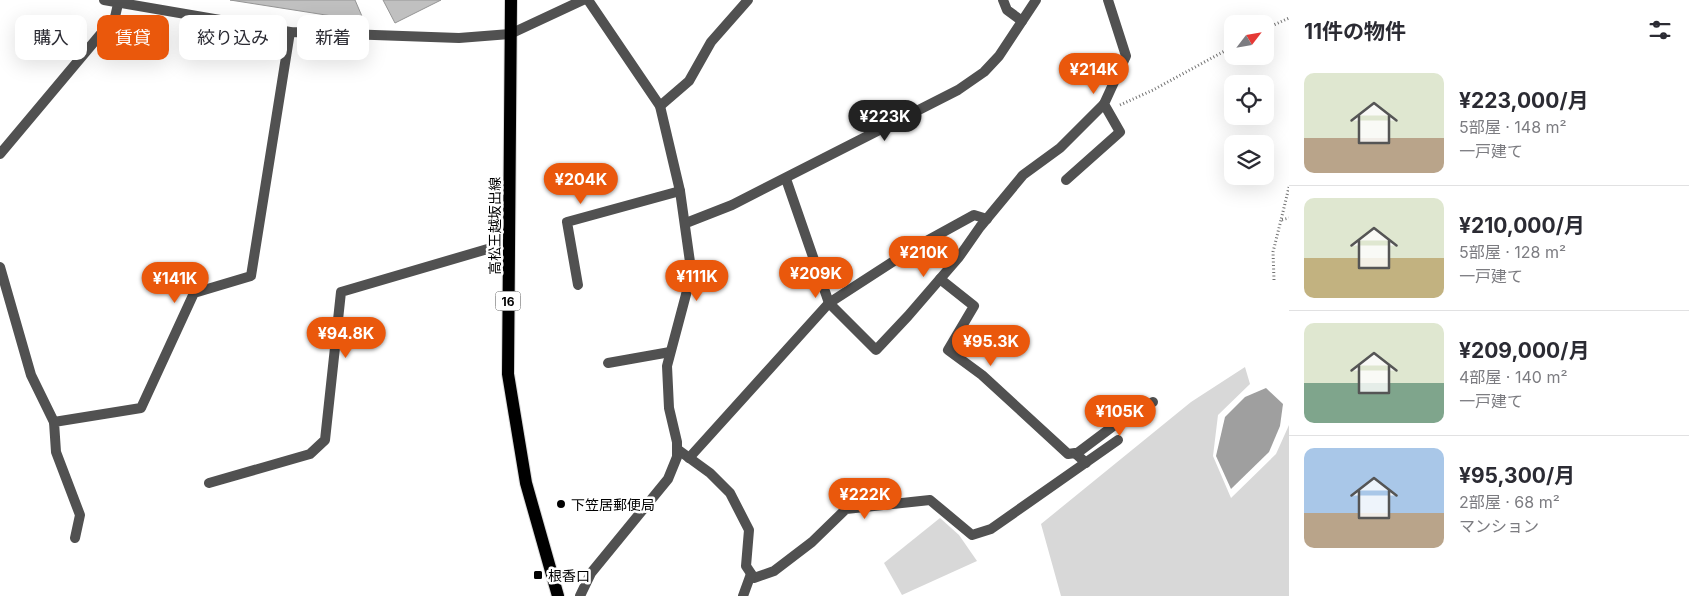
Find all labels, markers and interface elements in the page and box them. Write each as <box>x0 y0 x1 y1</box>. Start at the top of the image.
chip: 購入 <box>15 15 87 60</box>
chip: 賃貸 <box>97 15 169 60</box>
chip: 絞り込み <box>179 15 287 60</box>
chip: 新着 <box>297 15 369 60</box>
north arrow <box>1224 15 1274 65</box>
map controls <box>1224 15 1274 185</box>
icon: filters <box>1646 16 1674 44</box>
text: 11件の物件 <box>1304 19 1406 44</box>
pin: ¥214K <box>1059 52 1129 95</box>
text: ¥214K <box>1070 59 1118 79</box>
button: locate <box>1224 75 1274 125</box>
text: ¥223,000/月 <box>1459 88 1589 113</box>
icon: home <box>1344 93 1404 153</box>
pin: ¥223K <box>850 100 920 142</box>
text: ¥223K <box>859 106 911 126</box>
text: 5部屋 · 148 m² <box>1459 117 1567 137</box>
button: layers <box>1224 135 1274 185</box>
text: 一戸建て <box>1459 141 1523 161</box>
pin: ¥204K <box>546 162 616 205</box>
text: ¥204K <box>555 169 607 189</box>
street label: 高松王越坂出線 <box>486 177 503 275</box>
text: ¥210,000/月 <box>1459 213 1585 238</box>
icon: home <box>1344 218 1404 278</box>
pin: ¥210K <box>889 236 959 278</box>
text: ¥210K <box>900 242 948 262</box>
text: 5部屋 · 128 m² <box>1459 242 1566 262</box>
pin: ¥209K <box>781 256 851 299</box>
pin: ¥111K <box>662 260 732 302</box>
pin: ¥141K <box>140 262 210 304</box>
text: ¥209K <box>790 263 842 283</box>
text: ¥111K <box>676 266 718 286</box>
text: 一戸建て <box>1459 266 1523 286</box>
text: ¥141K <box>153 268 197 288</box>
road number: 16 <box>496 292 520 310</box>
pin: ¥94.8K <box>305 316 387 359</box>
text: ¥94.8K <box>318 323 374 343</box>
pin: ¥95.3K <box>950 324 1032 367</box>
text: ¥95.3K <box>963 331 1019 351</box>
text: ¥209,000/月 <box>1459 338 1589 363</box>
icon: home <box>1344 343 1404 403</box>
text: 4部屋 · 140 m² <box>1459 367 1567 387</box>
text: 一戸建て <box>1459 391 1523 411</box>
pin: ¥105K <box>1085 394 1155 437</box>
text: ¥105K <box>1096 401 1144 421</box>
text: ¥95,300/月 <box>1459 463 1575 488</box>
icon: home <box>1344 468 1404 528</box>
pin: ¥222K <box>830 478 900 520</box>
text: ¥222K <box>840 484 890 504</box>
text: 2部屋 · 68 m² <box>1459 492 1560 512</box>
place label: 下笠居郵便局 <box>571 496 655 513</box>
marker: 下笠居郵便局 <box>555 498 567 510</box>
text: マンション <box>1459 516 1539 536</box>
place label: 根香口 <box>548 567 590 584</box>
marker: 根香口 <box>532 569 544 581</box>

